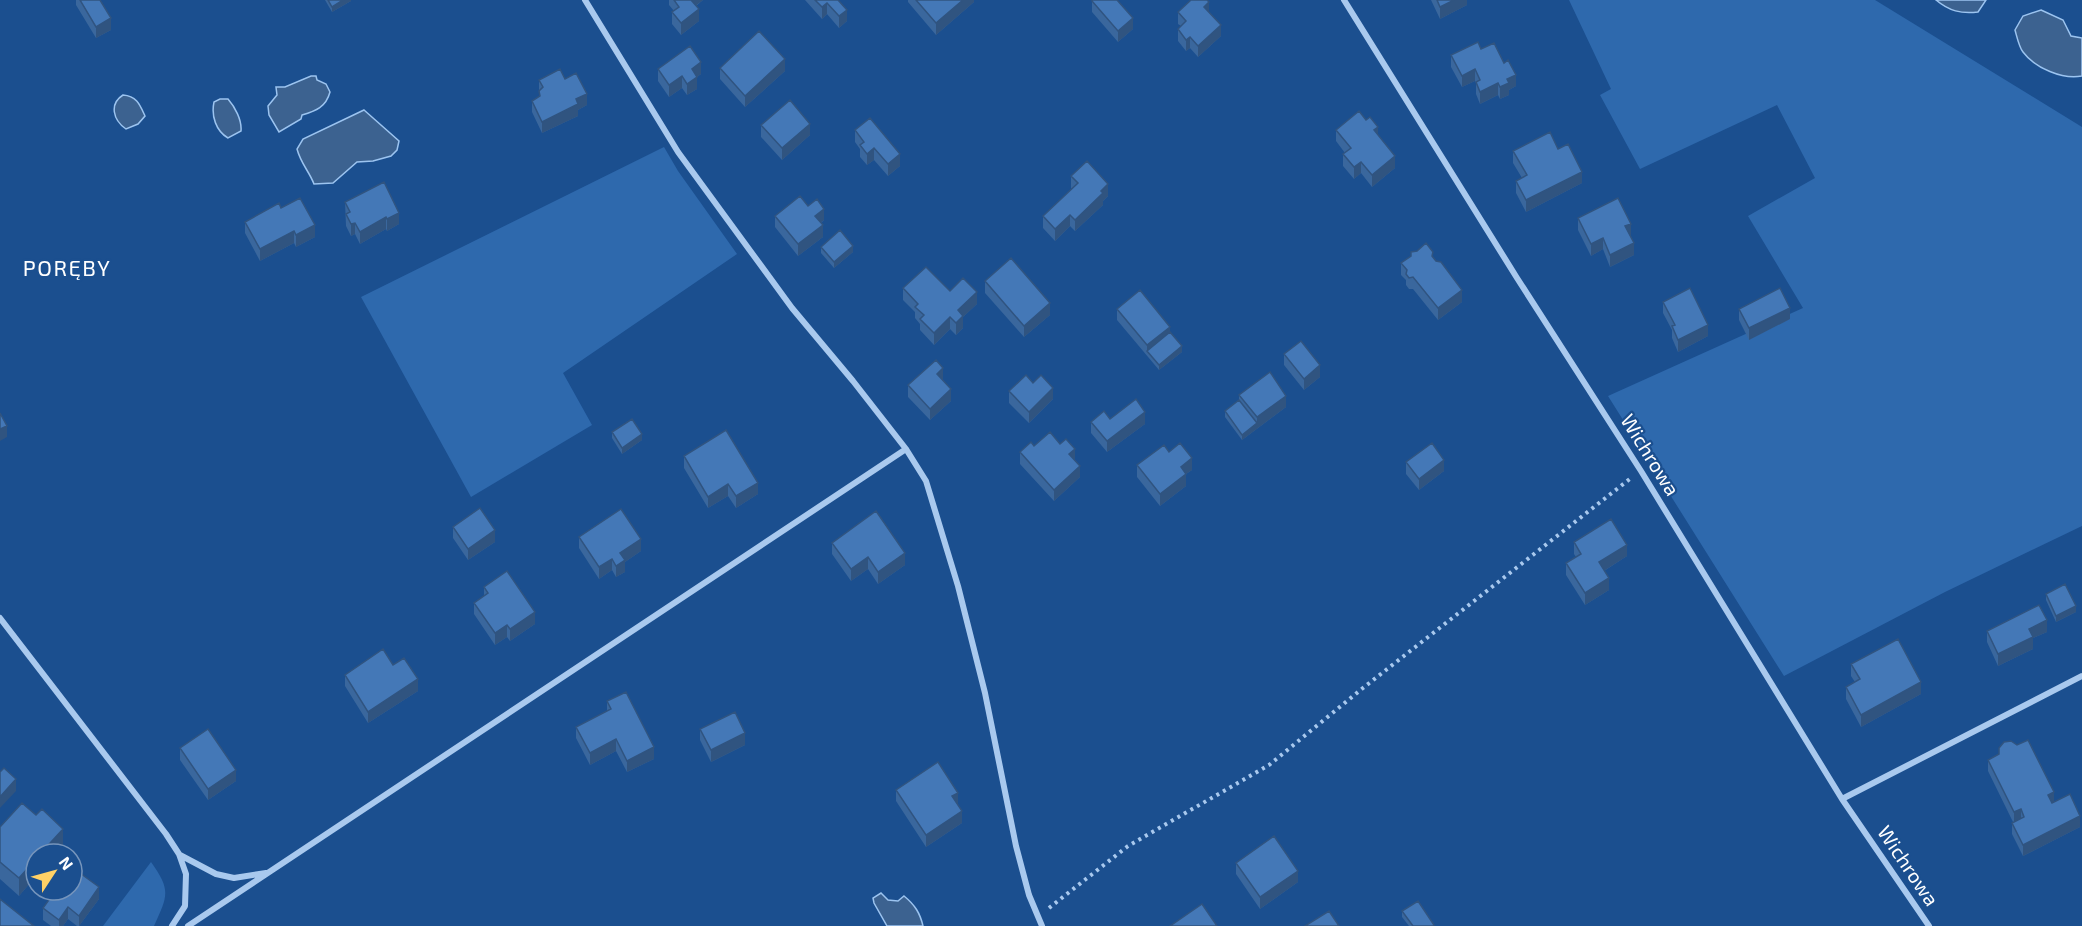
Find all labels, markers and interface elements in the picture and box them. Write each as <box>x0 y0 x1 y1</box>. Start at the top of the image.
district label: PORĘBY <box>23 254 111 280</box>
street label: Wichrowa <box>1616 409 1685 500</box>
street label: Wichrowa <box>1873 821 1944 910</box>
north arrow <box>24 842 84 902</box>
text: N <box>55 853 78 873</box>

